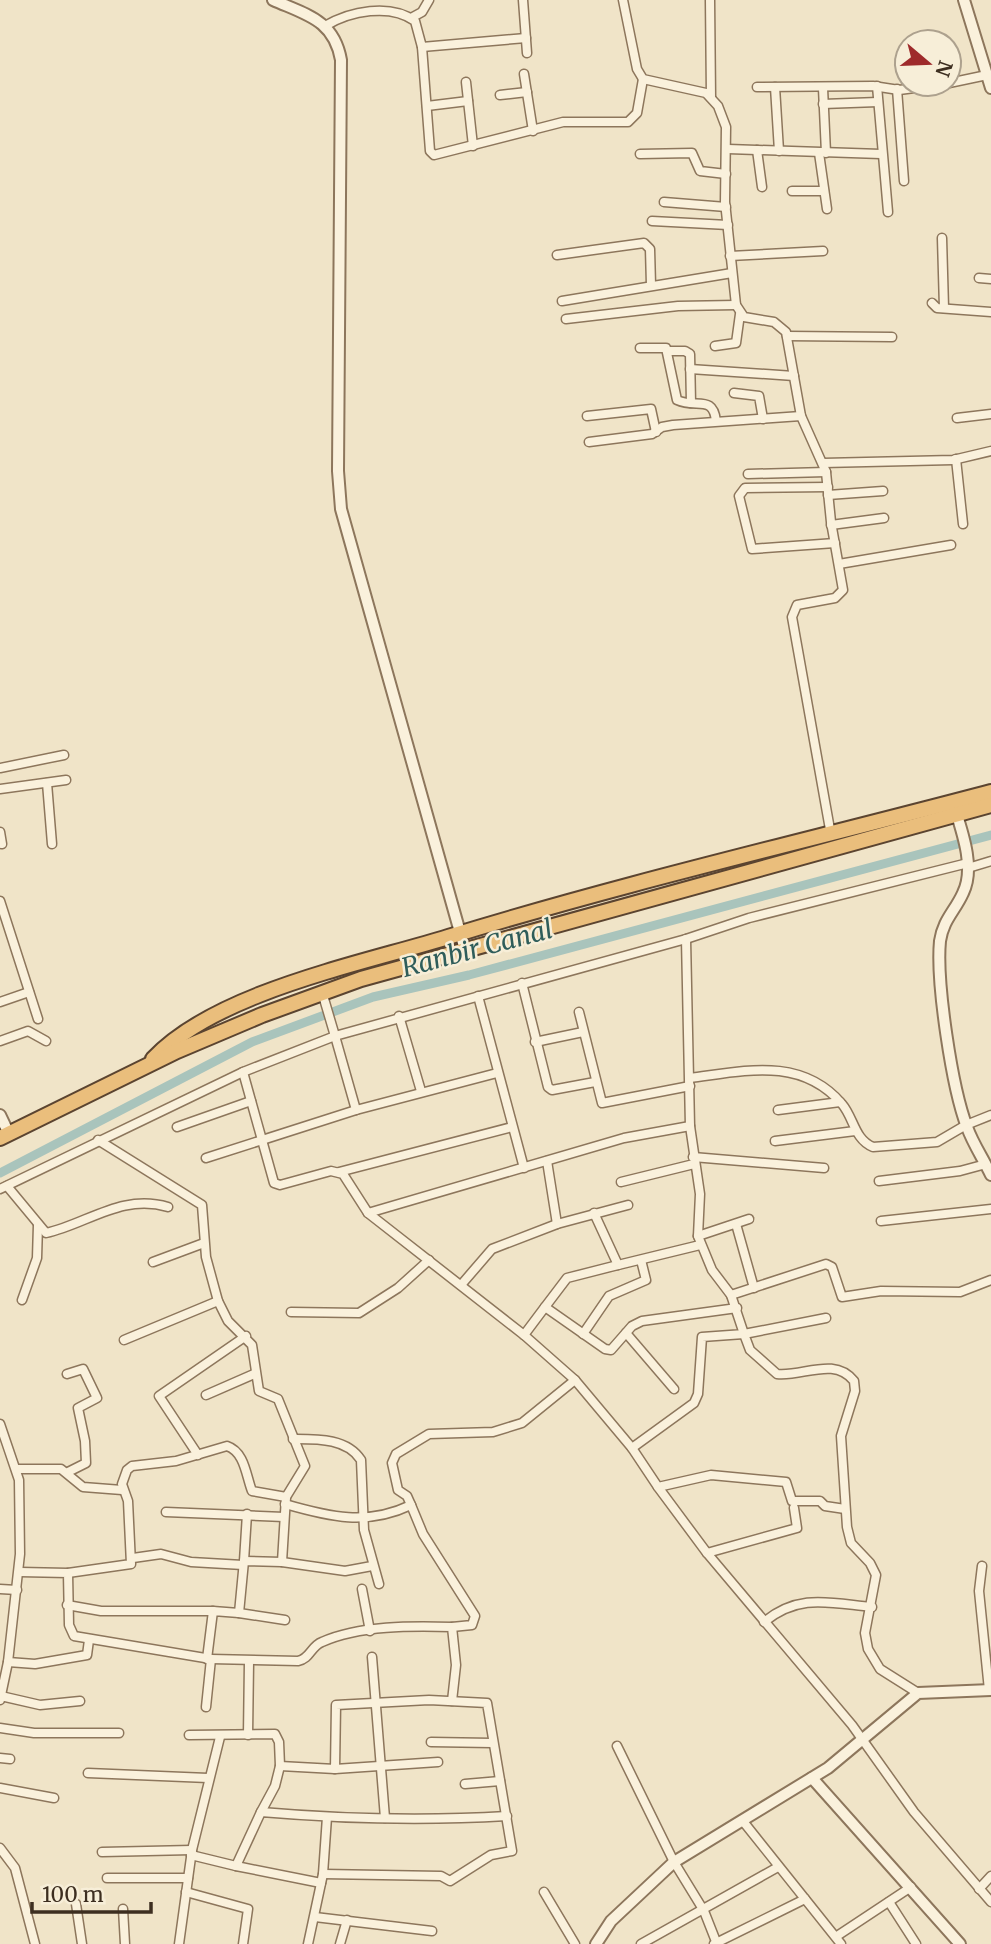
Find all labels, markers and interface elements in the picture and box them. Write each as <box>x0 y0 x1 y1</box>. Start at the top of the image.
north arrow <box>893 28 963 98</box>
text: N <box>930 58 958 80</box>
water label: Ranbir Canal <box>398 912 556 984</box>
scale bar <box>32 1870 150 1914</box>
text: 100 m <box>42 1881 104 1908</box>

